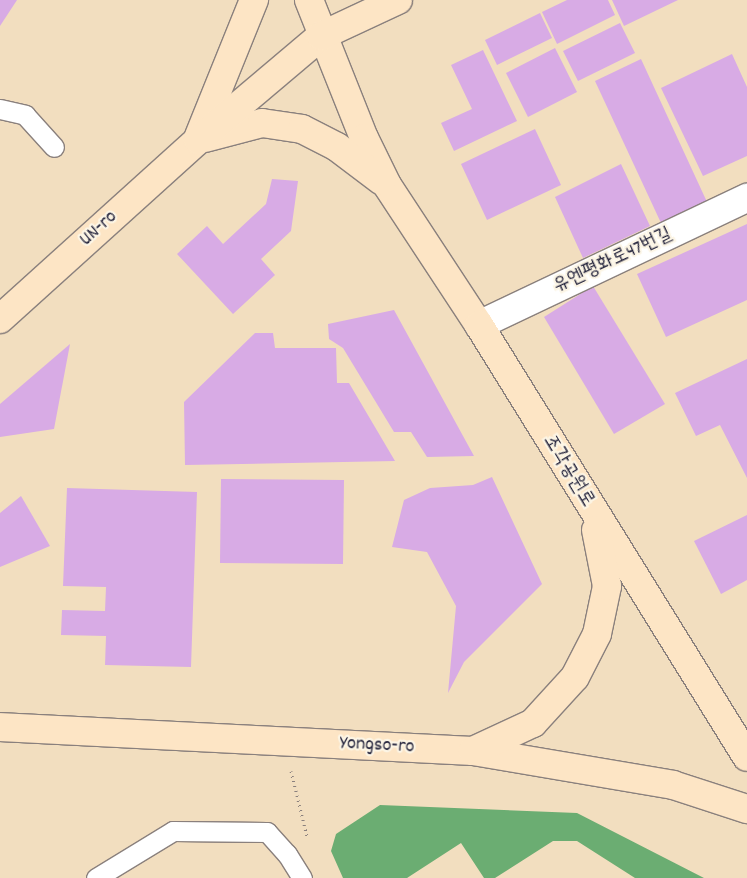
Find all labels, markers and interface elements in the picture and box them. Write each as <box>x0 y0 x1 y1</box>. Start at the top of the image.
street label: UN-ro <box>75 206 123 252</box>
street label: 유엔평화로47번길 <box>550 223 676 299</box>
street label: 조각공원로 <box>537 430 599 512</box>
street label: Yongso-ro <box>339 732 415 760</box>

